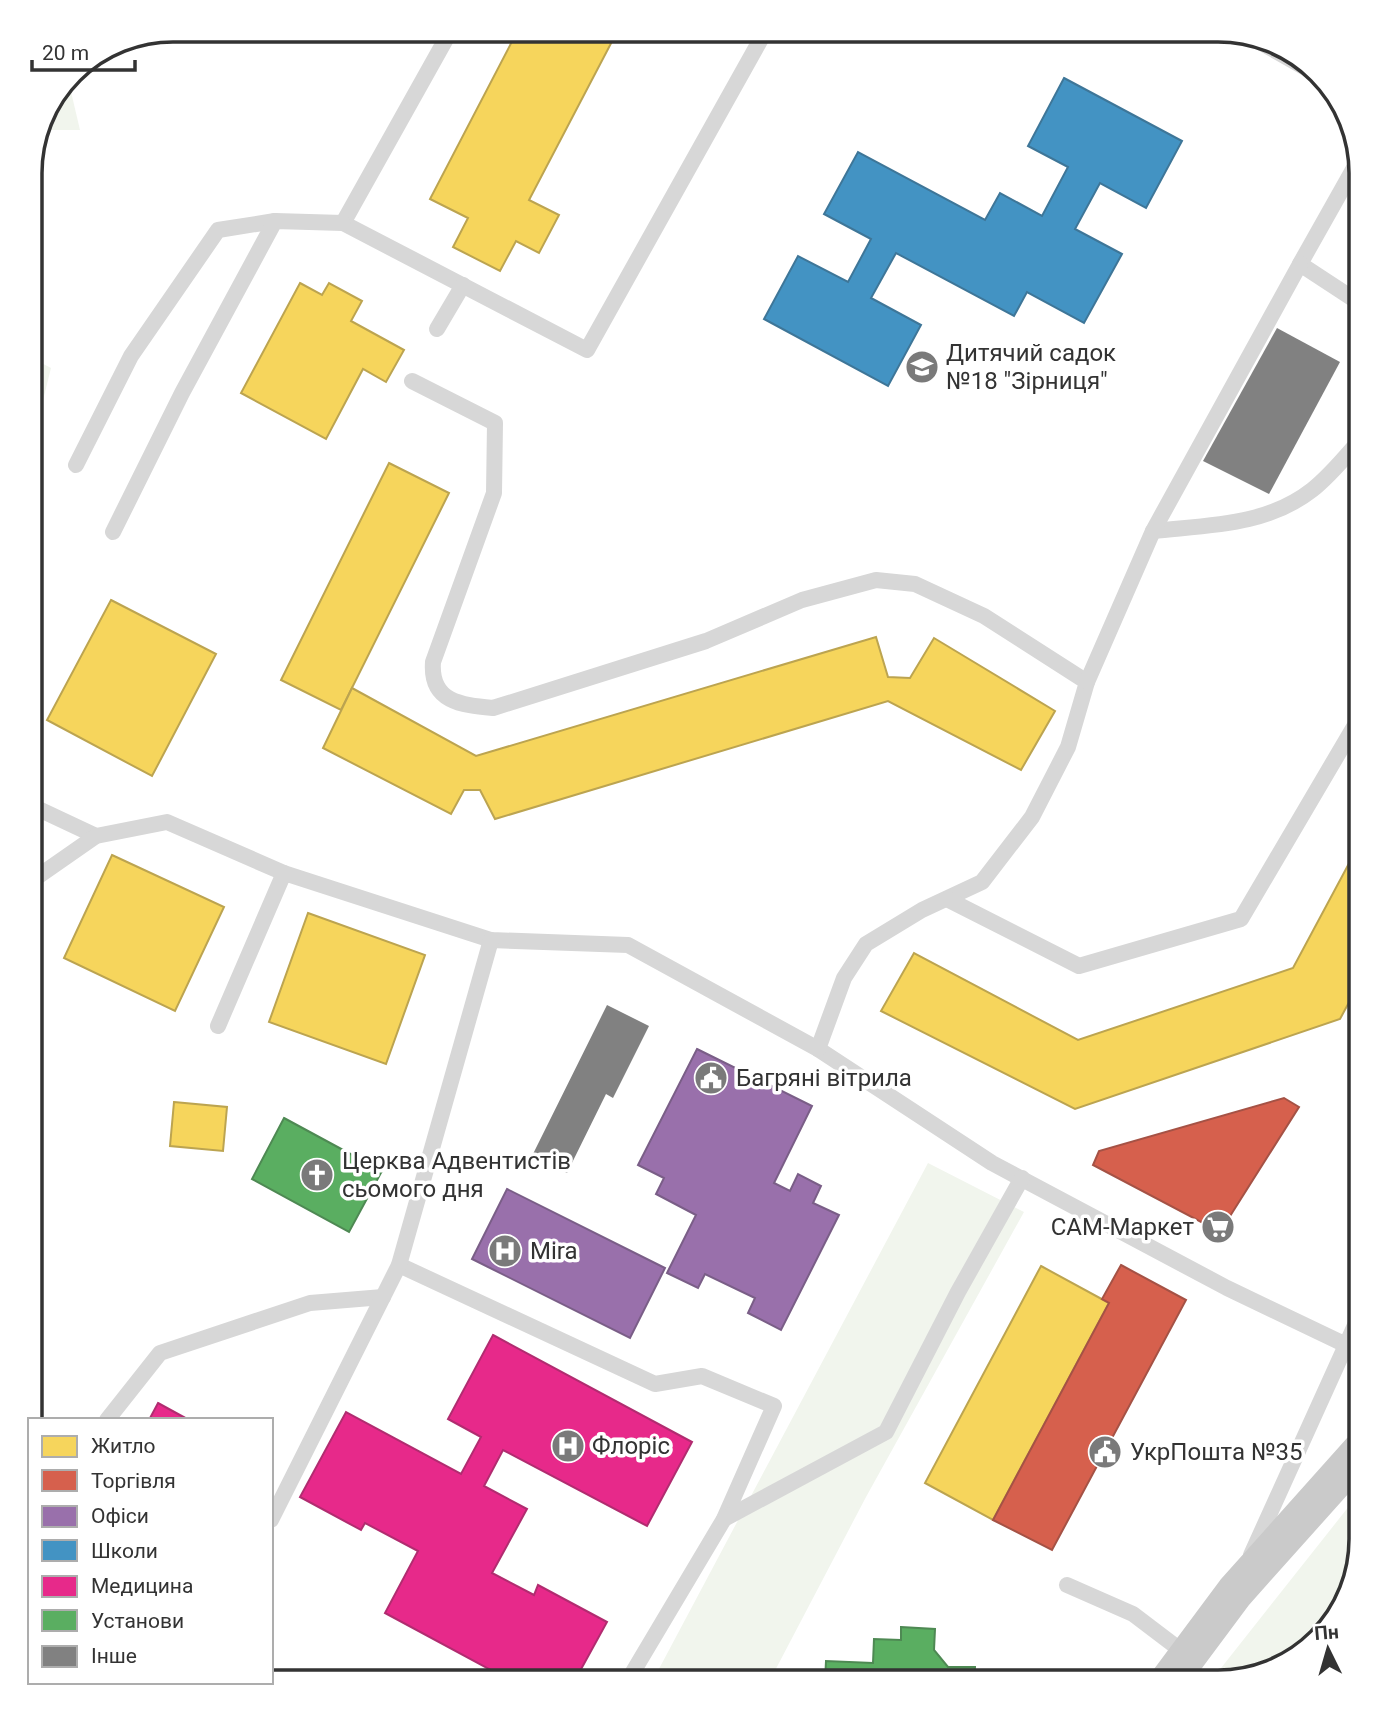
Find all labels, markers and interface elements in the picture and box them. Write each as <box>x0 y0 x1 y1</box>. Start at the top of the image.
scale bar <box>32 28 135 72</box>
text: 20 m <box>42 41 89 65</box>
place label: Дитячий садок №18 "Зірниця" <box>946 339 1116 395</box>
school or university icon: Дитячий садок №18 "Зірниця" <box>903 348 941 386</box>
public building icon: Багряні вітрила <box>692 1059 730 1097</box>
place label: Багряні вітрила <box>736 1064 912 1092</box>
place label: Церква Адвентистів сьомого дня <box>342 1147 571 1203</box>
church icon: Церква Адвентистів сьомого дня <box>298 1156 336 1194</box>
supermarket icon: САМ-Маркет <box>1199 1208 1237 1246</box>
place label: САМ-Маркет <box>1051 1213 1194 1241</box>
hospital icon: Mira <box>486 1232 524 1270</box>
place label: Mira <box>530 1237 578 1265</box>
legend <box>28 1418 273 1684</box>
hospital icon: Флоріс <box>549 1427 587 1465</box>
place label: Флоріс <box>592 1432 670 1460</box>
public building icon: УкрПошта №35 <box>1086 1433 1124 1471</box>
text: Житло <box>91 1434 156 1458</box>
place label: УкрПошта №35 <box>1130 1438 1303 1466</box>
text: Торгівля <box>91 1469 176 1493</box>
text: Офіси <box>91 1504 149 1528</box>
text: Школи <box>91 1539 158 1563</box>
text: Медицина <box>91 1574 193 1598</box>
text: Установи <box>91 1609 184 1633</box>
north arrow <box>1293 1614 1363 1684</box>
text: Пн <box>1314 1620 1340 1645</box>
text: Інше <box>91 1644 137 1668</box>

